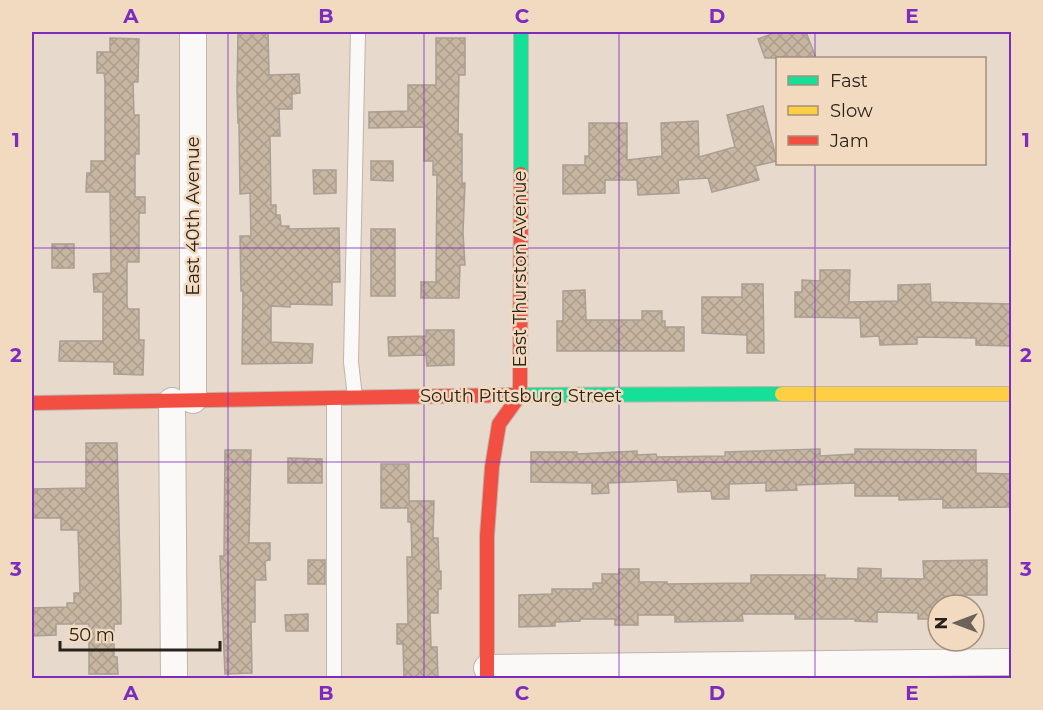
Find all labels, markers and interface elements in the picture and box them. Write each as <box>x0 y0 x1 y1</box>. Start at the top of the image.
text: A <box>122 4 139 28</box>
text: B <box>318 4 334 28</box>
text: C <box>515 4 530 28</box>
text: D <box>709 4 725 28</box>
text: E <box>905 4 919 28</box>
legend <box>776 57 986 165</box>
text: Fast <box>830 70 868 92</box>
text: Slow <box>830 100 873 122</box>
text: 1 <box>12 128 20 152</box>
text: 1 <box>1022 128 1030 152</box>
text: Jam <box>829 130 869 152</box>
street label: East 40th Avenue <box>182 136 204 296</box>
street label: East Thurston Avenue <box>509 170 531 367</box>
text: 2 <box>10 343 22 367</box>
text: 2 <box>1020 343 1032 367</box>
street label: South Pittsburg Street <box>420 385 622 407</box>
text: 3 <box>9 557 22 581</box>
text: 3 <box>1019 557 1032 581</box>
north arrow <box>926 593 986 653</box>
scale bar <box>60 614 220 652</box>
text: N <box>932 617 951 629</box>
text: 50 m <box>69 624 115 646</box>
text: A <box>122 681 139 705</box>
text: B <box>318 681 334 705</box>
text: C <box>515 681 530 705</box>
text: D <box>709 681 725 705</box>
text: E <box>905 681 919 705</box>

